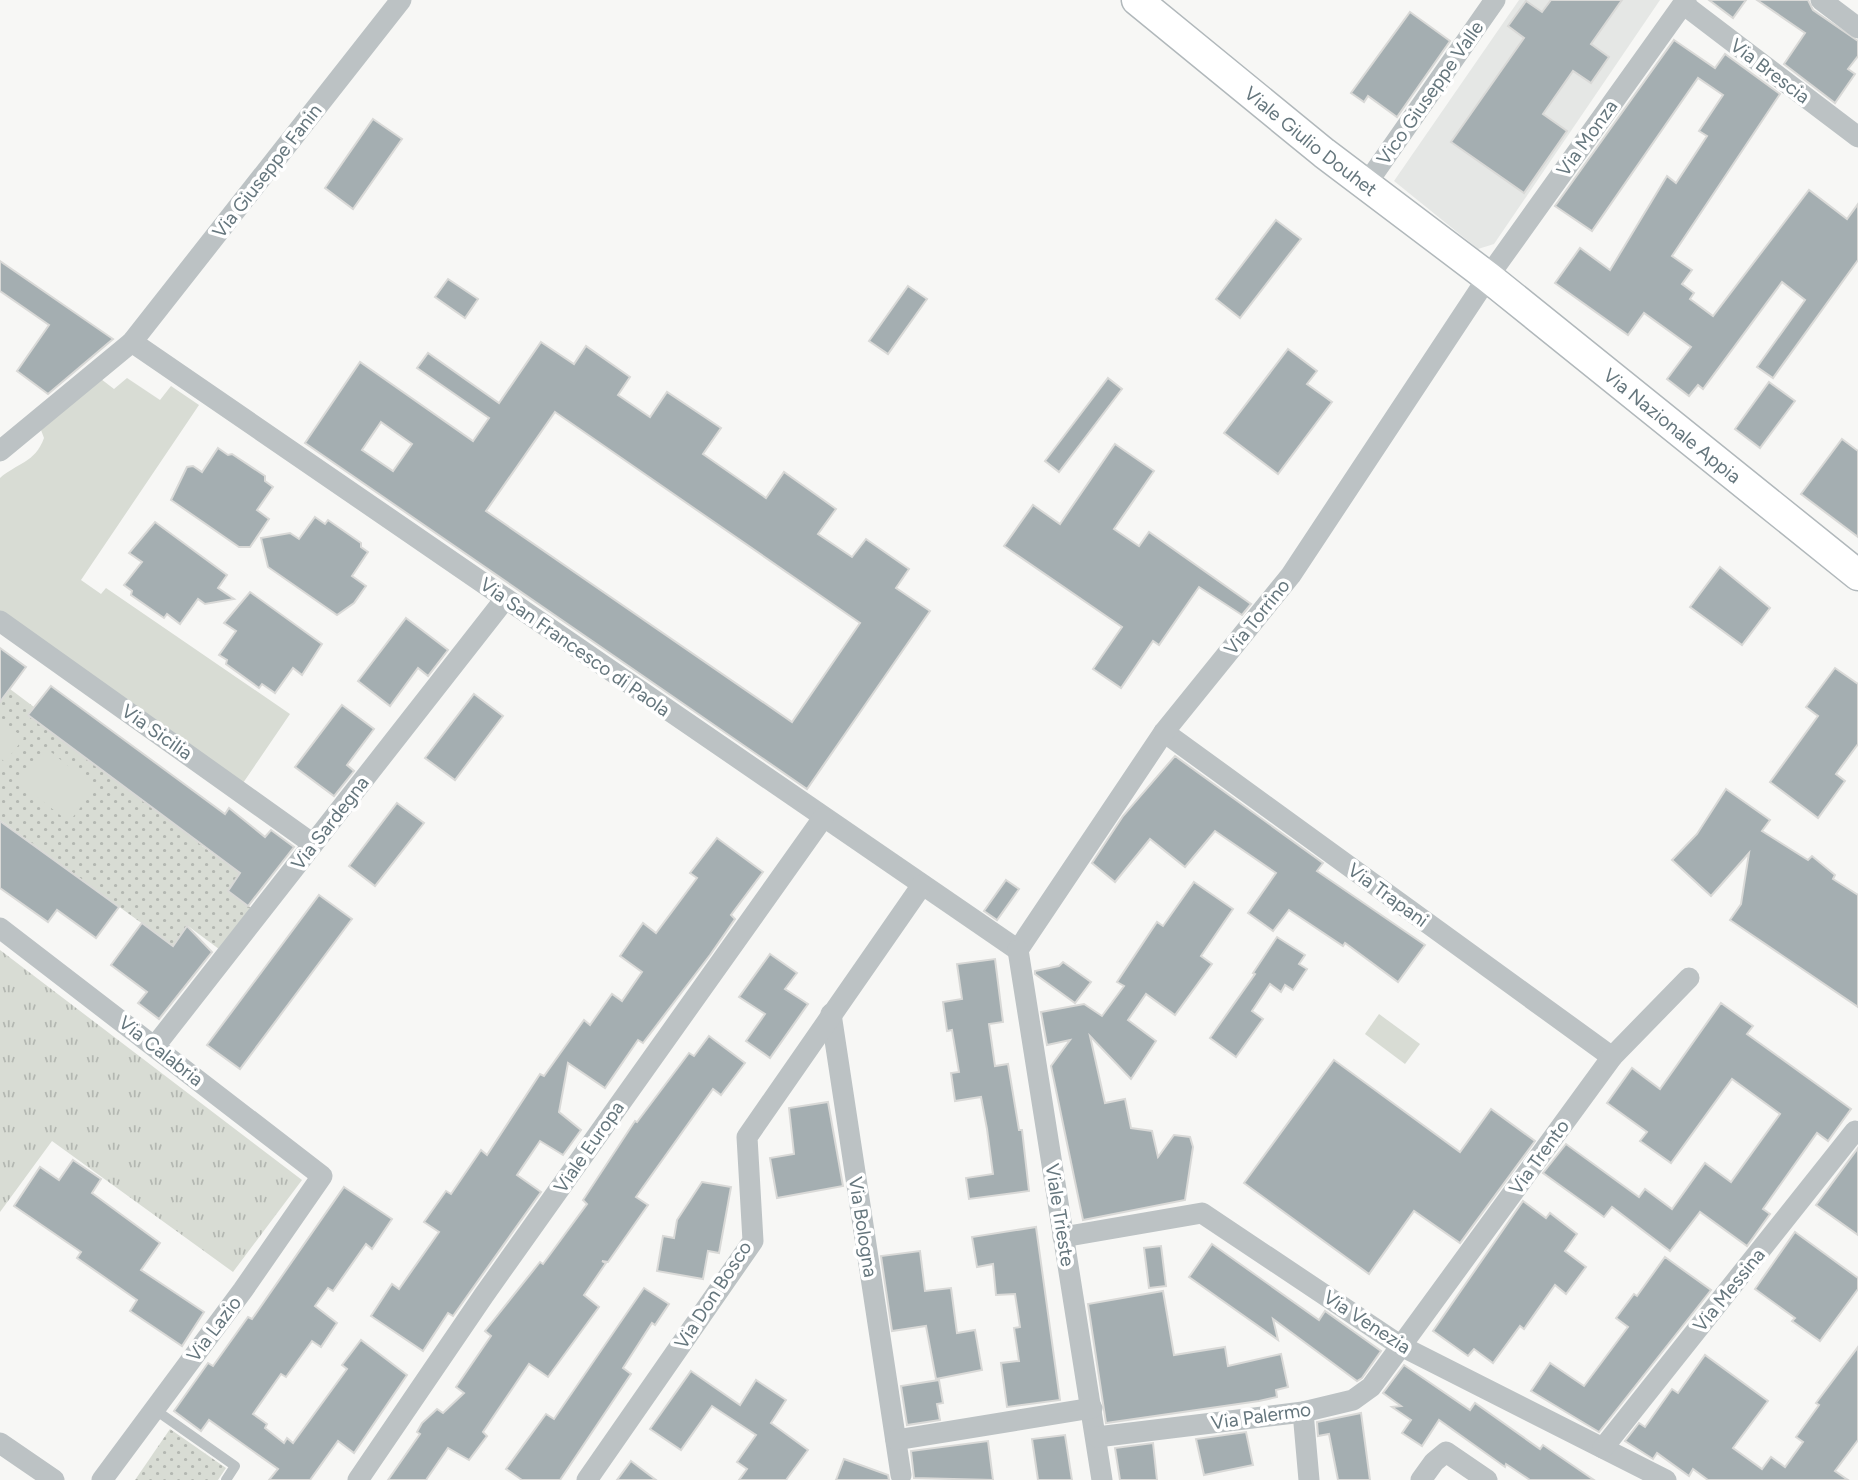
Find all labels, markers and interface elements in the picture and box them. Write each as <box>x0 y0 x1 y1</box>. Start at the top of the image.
street label: Vico Giuseppe Valle <box>1372 17 1488 169</box>
street label: Via Brescia <box>1726 34 1814 108</box>
street label: Viale Giulio Douhet <box>1240 81 1382 201</box>
street label: Via Monza <box>1552 95 1622 181</box>
street label: Via Giuseppe Fanin <box>208 99 326 243</box>
street label: Via Nazionale Appia <box>1599 363 1746 488</box>
street label: Via San Francesco di Paola <box>476 573 674 721</box>
street label: Via Torrino <box>1219 574 1295 660</box>
street label: Via Sicilia <box>117 699 197 765</box>
street label: Via Sardegna <box>286 772 374 874</box>
street label: Via Trapani <box>1343 858 1433 932</box>
street label: Via Calabria <box>114 1011 208 1091</box>
street label: Viale Europa <box>549 1097 629 1197</box>
street label: Via Trento <box>1504 1115 1574 1199</box>
street label: Viale Trieste <box>1041 1162 1079 1268</box>
street label: Via Bologna <box>844 1175 882 1279</box>
street label: Via Don Bosco <box>670 1237 756 1353</box>
street label: Via Messina <box>1688 1244 1770 1336</box>
street label: Via Venezia <box>1319 1285 1415 1359</box>
street label: Via Lazio <box>182 1292 246 1366</box>
street label: Via Palermo <box>1210 1398 1312 1434</box>

